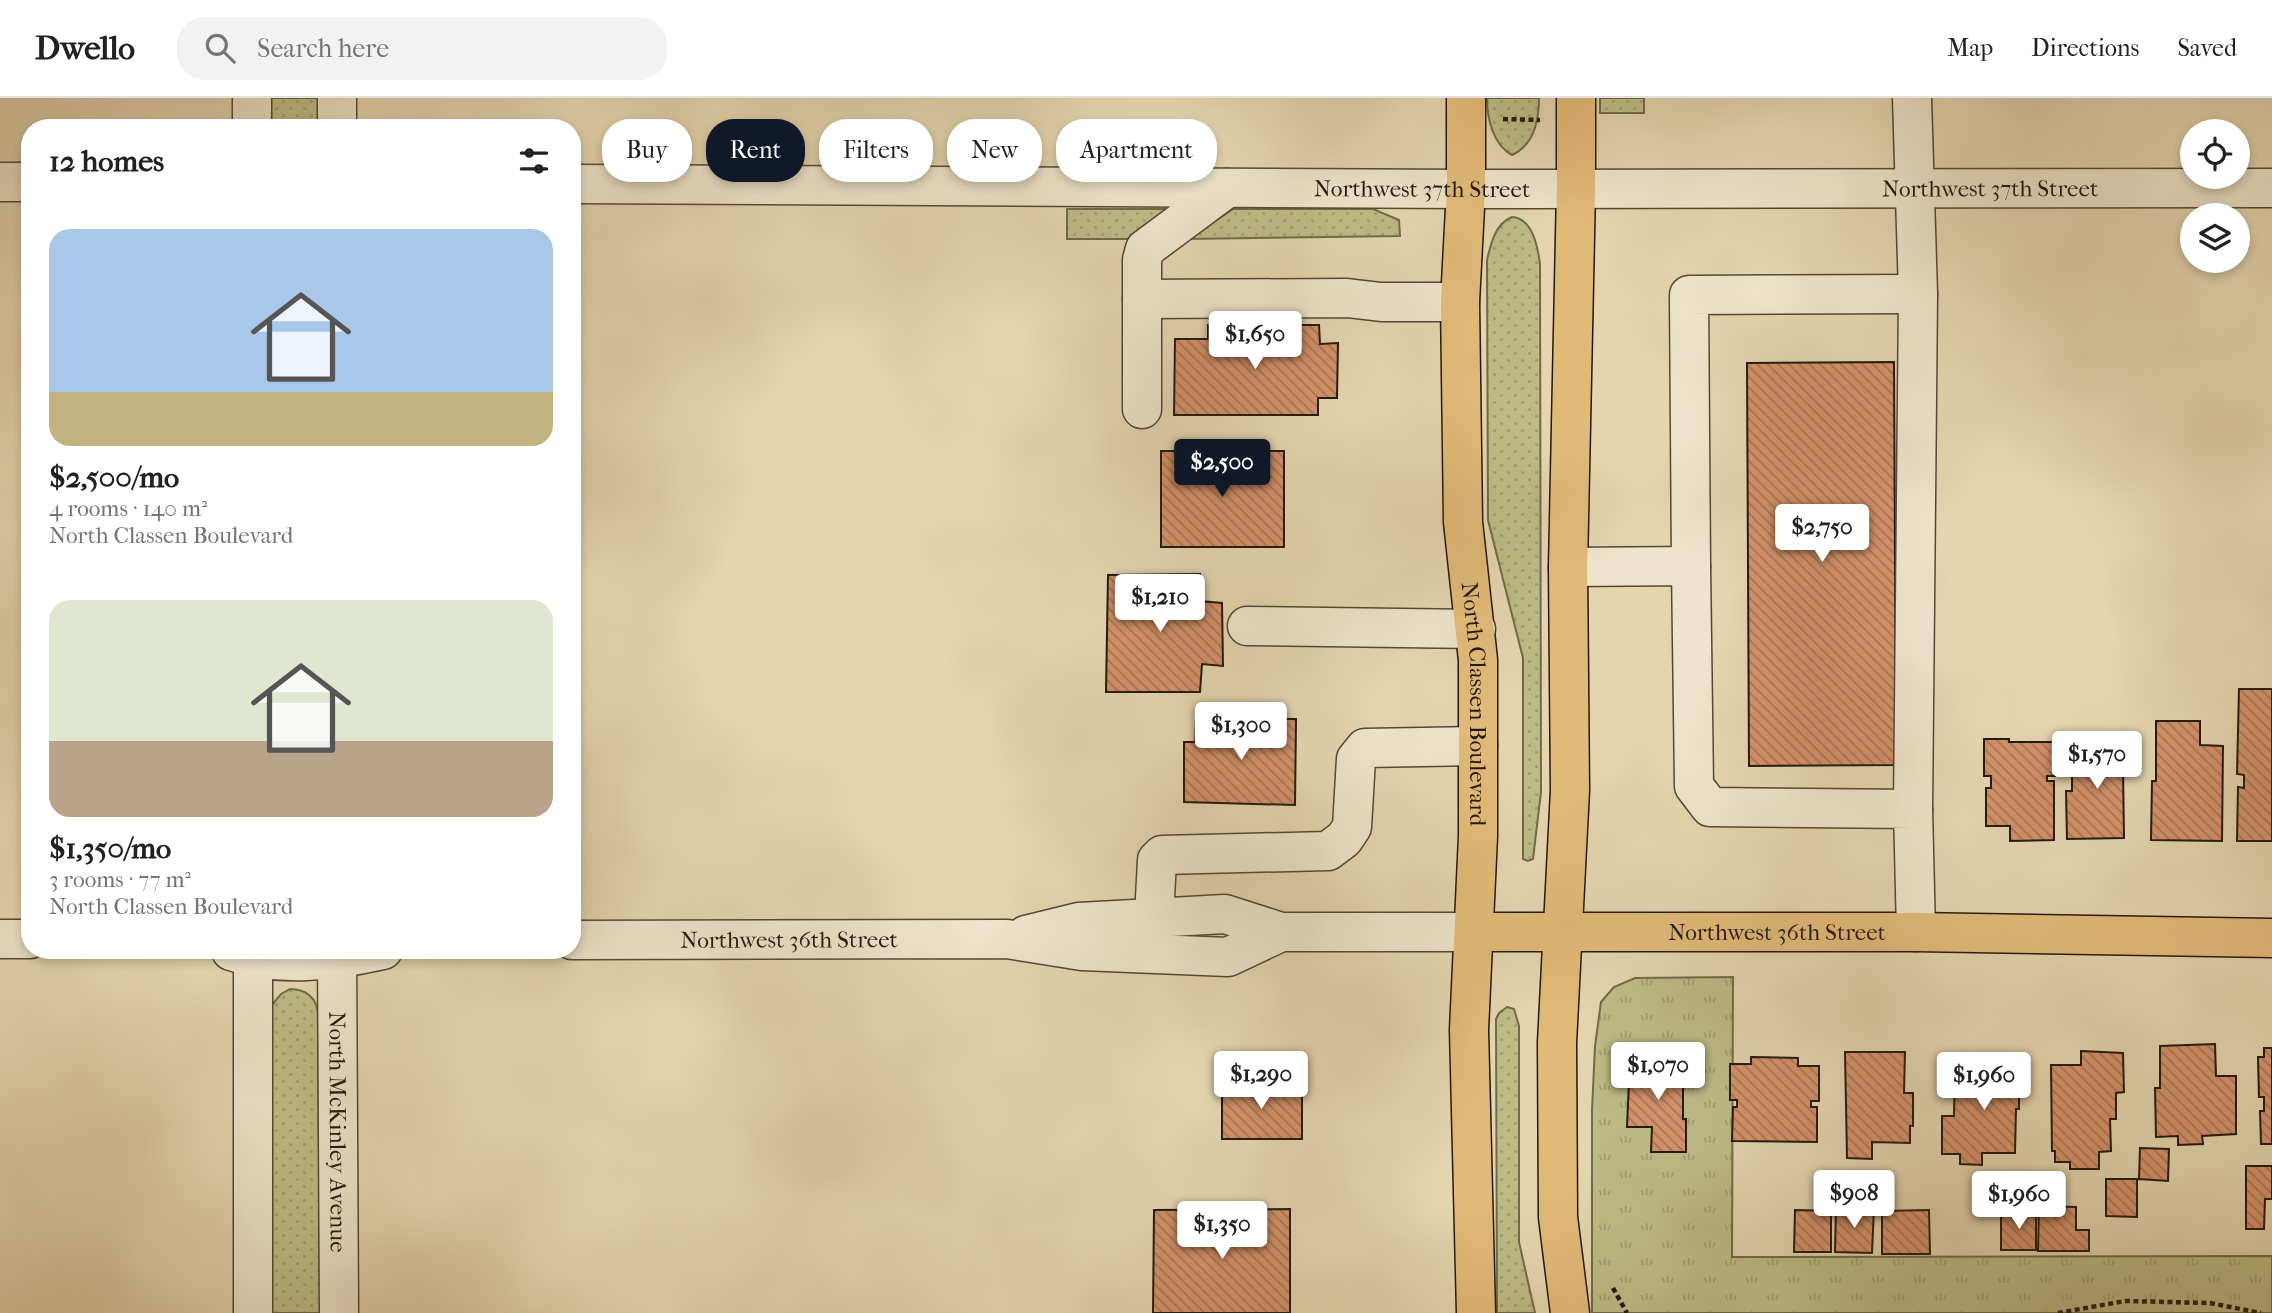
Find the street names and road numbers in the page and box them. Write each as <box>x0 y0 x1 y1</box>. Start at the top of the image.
street label: Northwest 37th Street <box>1314 175 1530 203</box>
street label: Northwest 37th Street <box>1882 175 2098 202</box>
street label: North Classen Boulevard <box>1456 581 1492 827</box>
street label: Northwest 36th Street <box>1668 919 1886 946</box>
street label: Northwest 36th Street <box>680 926 898 953</box>
street label: North McKinley Avenue <box>324 1011 352 1253</box>

